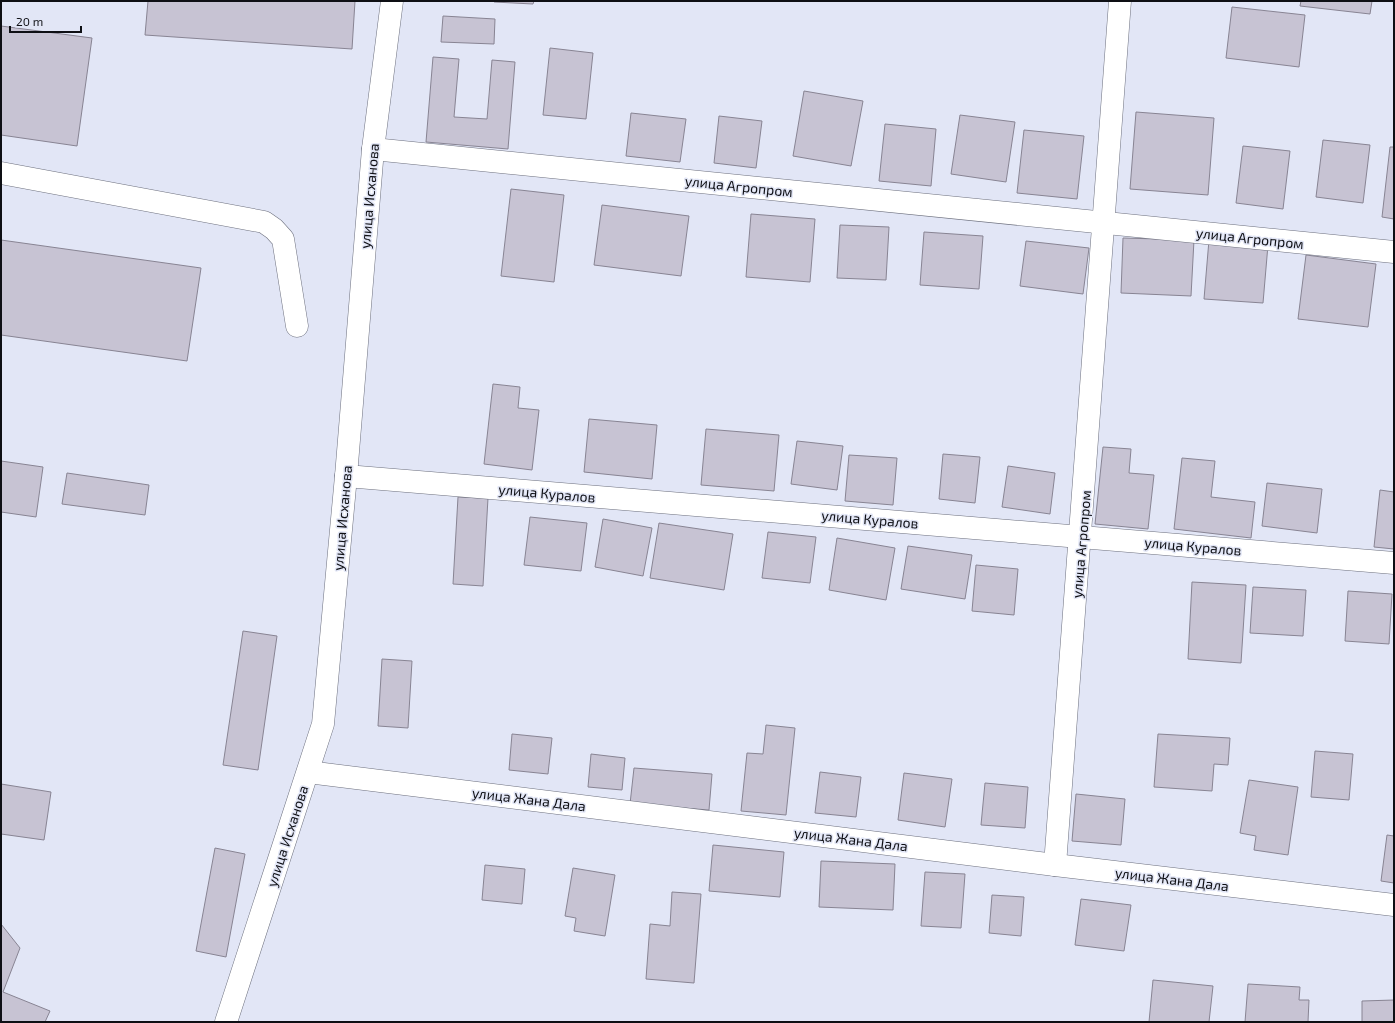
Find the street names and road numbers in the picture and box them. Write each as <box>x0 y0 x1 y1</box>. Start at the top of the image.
street label: улица Исханова <box>356 143 382 249</box>
street label: улица Агропром <box>684 172 794 200</box>
street label: улица Агропром <box>1195 224 1305 252</box>
street label: улица Исханова <box>329 465 355 571</box>
street label: улица Куралов <box>498 480 596 506</box>
street label: улица Агропром <box>1068 489 1094 599</box>
street label: улица Куралов <box>821 506 919 532</box>
street label: улица Куралов <box>1144 533 1242 559</box>
street label: улица Исханова <box>263 783 311 889</box>
street label: улица Жана Дала <box>471 784 587 814</box>
street label: улица Жана Дала <box>793 824 909 854</box>
street label: улица Жана Дала <box>1114 864 1230 894</box>

